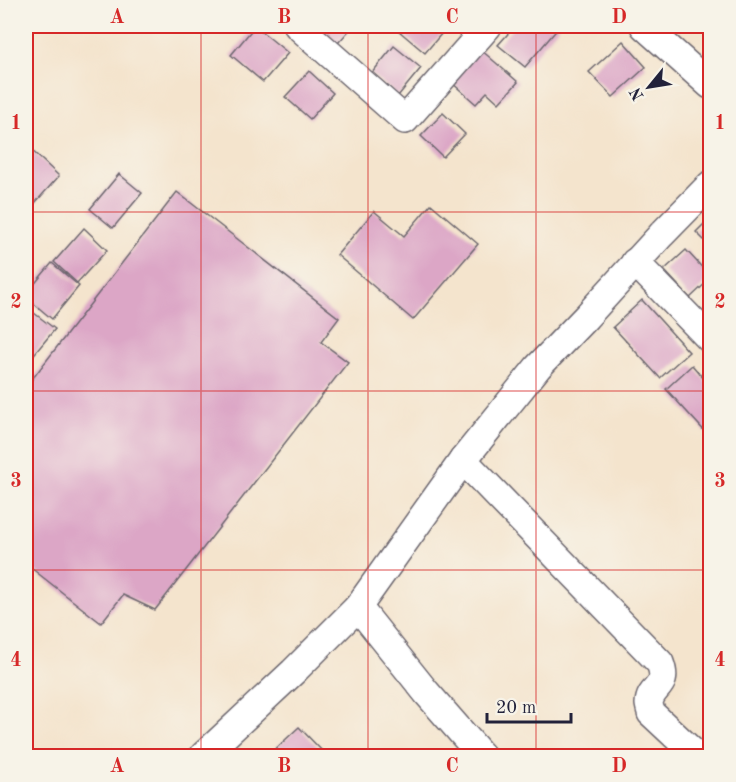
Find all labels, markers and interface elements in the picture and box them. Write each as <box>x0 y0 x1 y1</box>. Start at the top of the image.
text: A <box>109 8 125 28</box>
text: B <box>277 8 291 28</box>
text: C <box>445 8 459 28</box>
text: D <box>611 8 627 28</box>
north arrow <box>619 57 679 117</box>
text: N <box>627 84 648 103</box>
text: 1 <box>10 114 22 134</box>
text: 1 <box>714 114 726 134</box>
text: 2 <box>10 293 22 313</box>
text: 2 <box>714 293 726 313</box>
text: 3 <box>10 472 22 492</box>
text: 3 <box>714 472 726 492</box>
text: 4 <box>10 651 22 671</box>
text: 4 <box>714 651 726 671</box>
scale bar <box>487 686 571 724</box>
text: 20 m <box>496 699 536 717</box>
text: A <box>109 757 125 777</box>
text: B <box>277 757 291 777</box>
text: C <box>445 757 459 777</box>
text: D <box>611 757 627 777</box>

